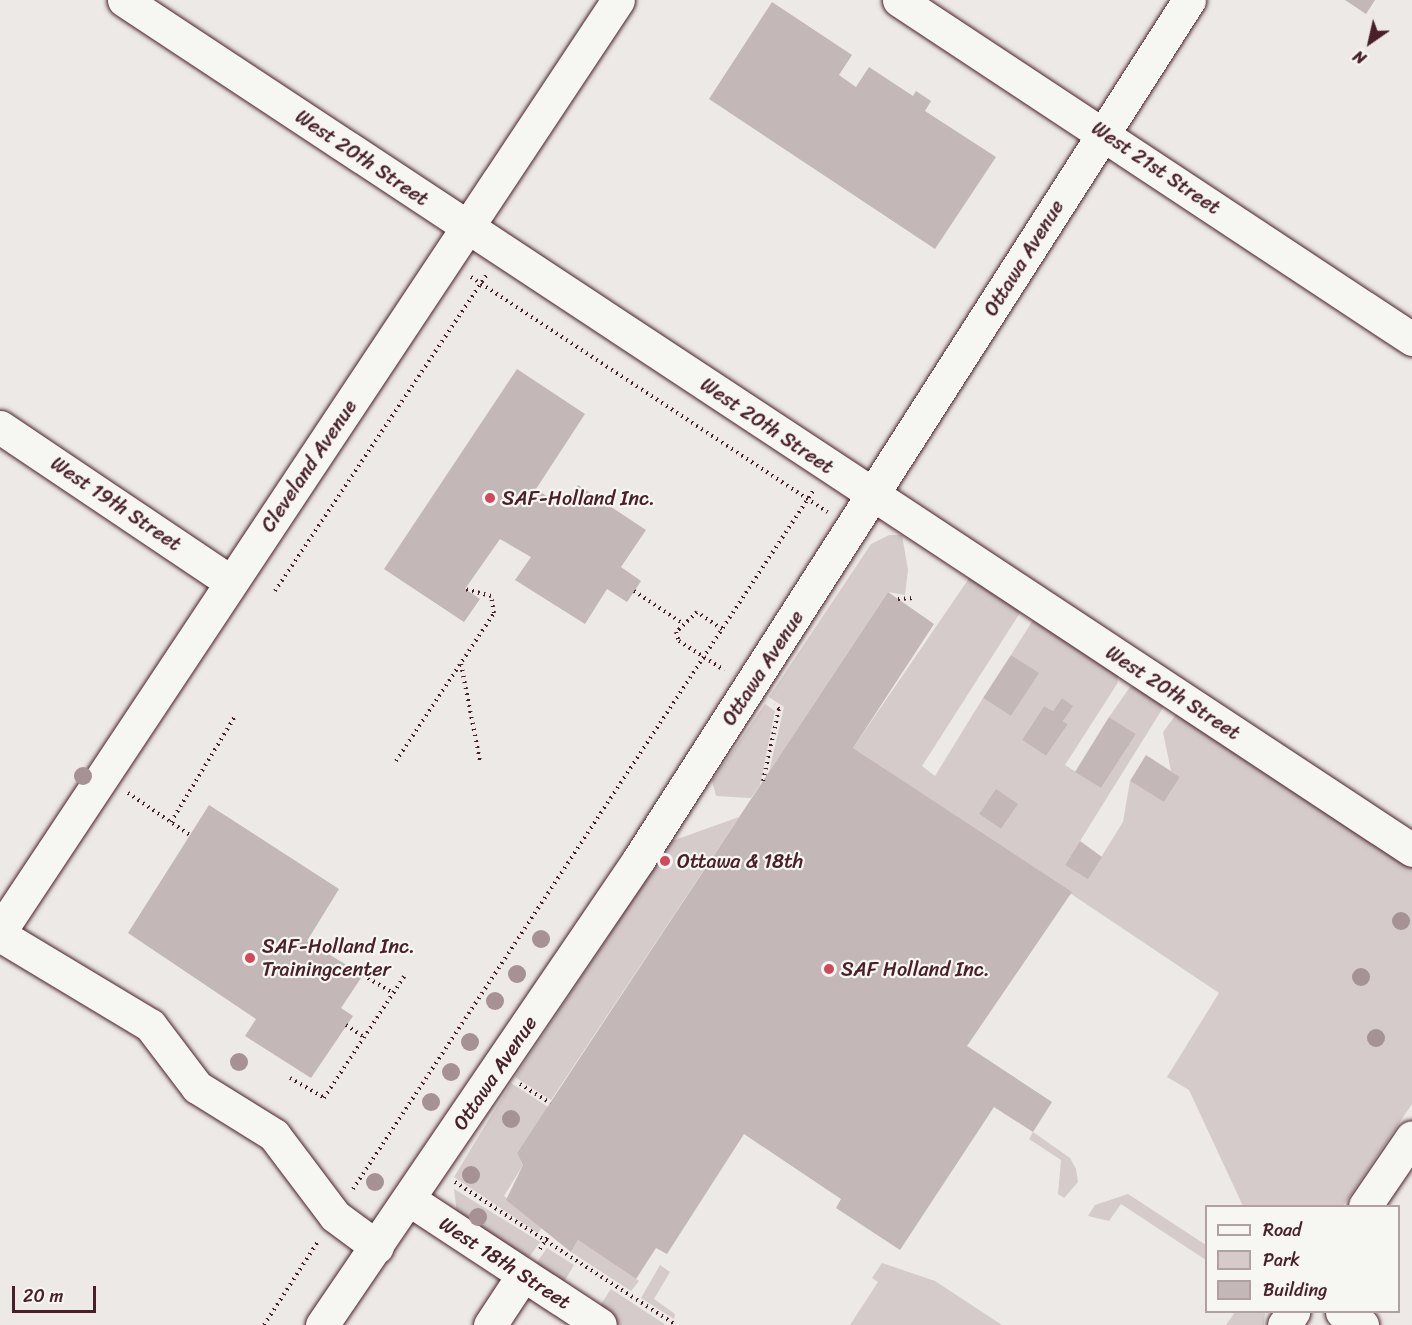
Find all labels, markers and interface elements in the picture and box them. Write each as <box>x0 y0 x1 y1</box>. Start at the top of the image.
north arrow <box>1340 12 1400 72</box>
text: N <box>1347 42 1372 72</box>
street label: West 20th Street <box>291 105 433 211</box>
street label: West 21st Street <box>1087 116 1225 220</box>
street label: Ottawa Avenue <box>979 195 1069 321</box>
street label: West 20th Street <box>696 373 838 479</box>
street label: Cleveland Avenue <box>256 395 362 537</box>
street label: West 19th Street <box>46 451 186 557</box>
place label: SAF-Holland Inc. <box>502 486 655 510</box>
marker: SAF-Holland Inc. <box>483 491 497 505</box>
street label: Ottawa Avenue <box>717 606 809 730</box>
street label: West 20th Street <box>1101 641 1245 745</box>
place label: Ottawa & 18th <box>677 849 803 873</box>
marker: Ottawa & 18th <box>658 854 672 868</box>
place label: SAF-Holland Inc. Trainingcenter <box>262 934 415 981</box>
marker: SAF-Holland Inc. Trainingcenter <box>243 951 257 965</box>
place label: SAF Holland Inc. <box>841 957 990 981</box>
marker: SAF Holland Inc. <box>822 962 836 976</box>
street label: Ottawa Avenue <box>448 1011 542 1135</box>
legend <box>1205 1205 1400 1313</box>
street label: West 18th Street <box>435 1212 575 1314</box>
text: Road <box>1263 1214 1302 1246</box>
text: Park <box>1263 1244 1300 1276</box>
scale bar <box>15 1274 99 1312</box>
text: Building <box>1263 1274 1327 1306</box>
text: 20 m <box>23 1280 63 1312</box>

